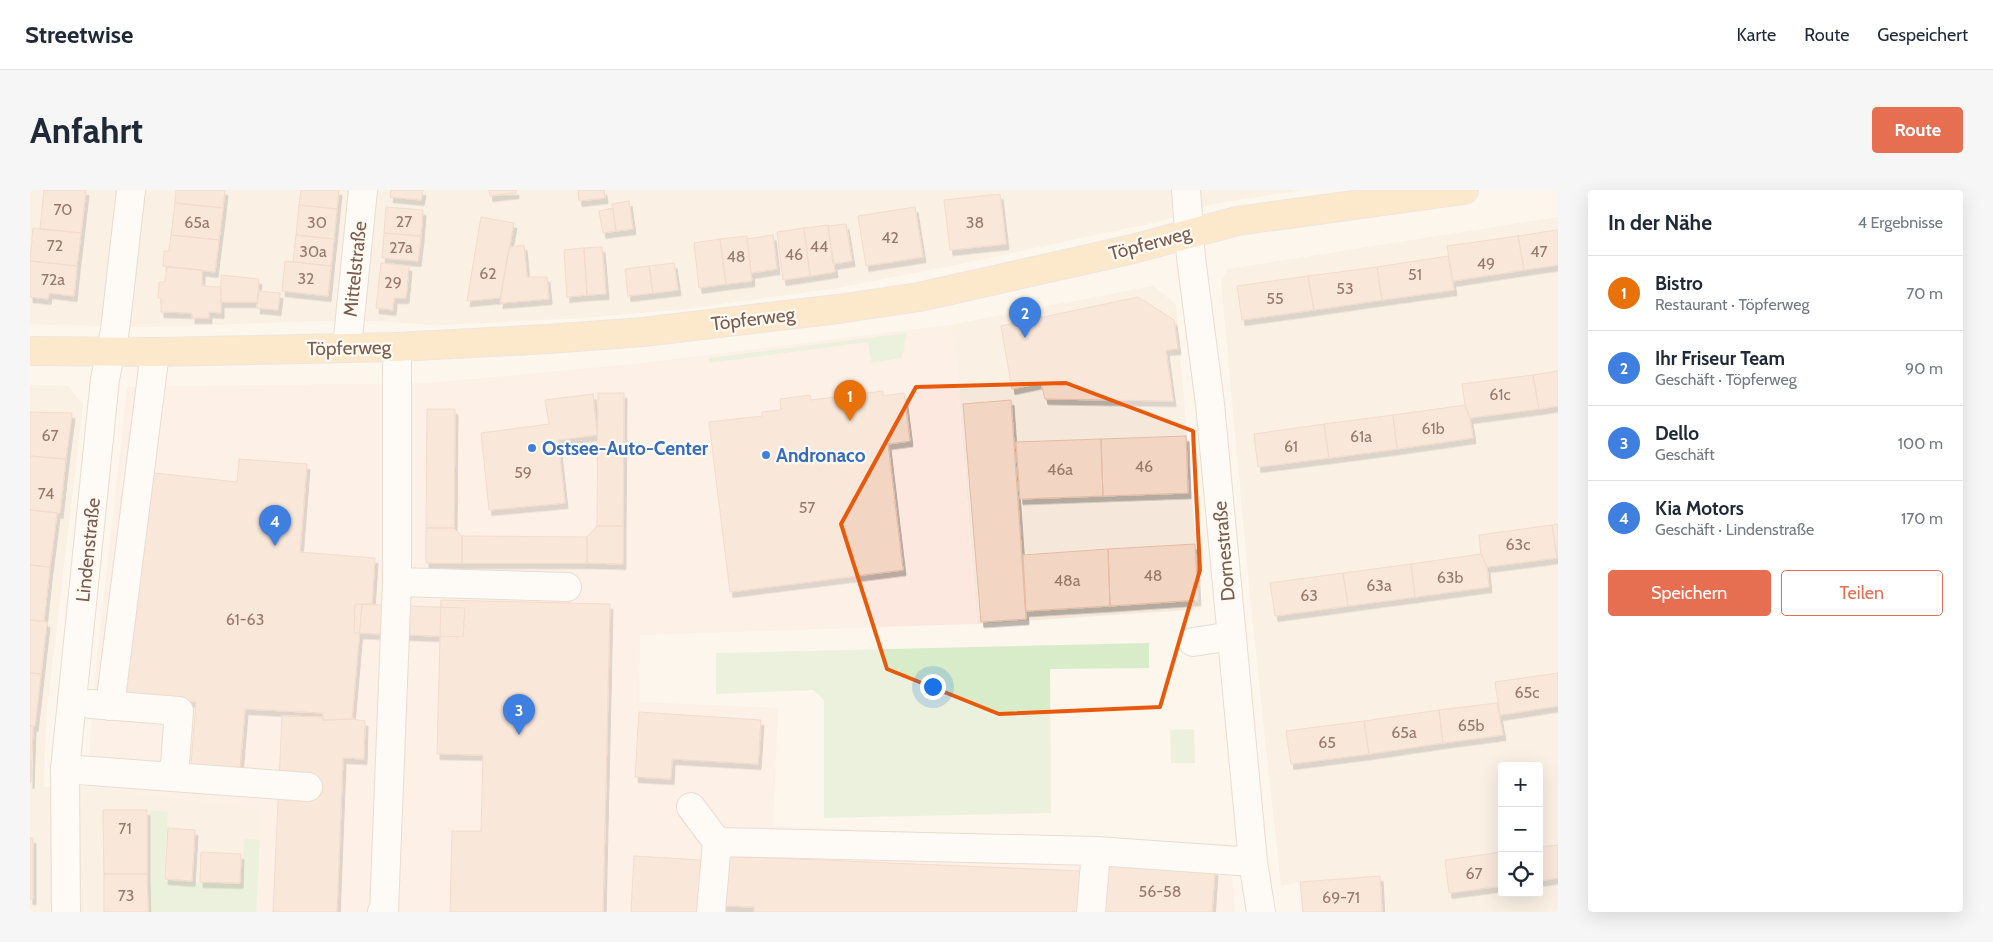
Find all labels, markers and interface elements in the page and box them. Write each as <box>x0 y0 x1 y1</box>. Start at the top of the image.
text: Streetwise <box>25 20 133 49</box>
text: Karte <box>1737 24 1776 46</box>
text: Route <box>1804 24 1849 46</box>
text: Gespeichert <box>1877 24 1968 46</box>
button: Route <box>1872 107 1963 153</box>
text: Anfahrt <box>30 109 143 152</box>
house number: 70 <box>53 200 73 219</box>
text: In der Nähe <box>1608 210 1712 235</box>
house number: 27 <box>396 212 412 231</box>
house number: 65a <box>184 213 210 232</box>
house number: 30 <box>307 213 327 232</box>
house number: 38 <box>966 213 984 232</box>
text: 4 Ergebnisse <box>1858 213 1943 232</box>
street label: Mittelstraße <box>339 220 371 318</box>
street label: Töpferweg <box>1106 221 1194 265</box>
house number: 42 <box>881 228 899 247</box>
house number: 72 <box>47 236 63 255</box>
house number: 44 <box>810 237 828 256</box>
house number: 27a <box>389 238 413 257</box>
house number: 30a <box>299 242 327 261</box>
house number: 47 <box>1530 242 1548 261</box>
house number: 46 <box>785 245 803 264</box>
house number: 48 <box>727 247 745 266</box>
house number: 49 <box>1477 254 1495 273</box>
house number: 62 <box>479 264 497 283</box>
house number: 51 <box>1408 265 1422 284</box>
house number: 32 <box>297 269 315 288</box>
house number: 72a <box>41 270 65 289</box>
text: Bistro <box>1655 272 1703 295</box>
house number: 29 <box>384 273 402 292</box>
house number: 53 <box>1336 279 1354 298</box>
text: 1 <box>1621 284 1627 303</box>
text: 70 m <box>1906 284 1943 303</box>
house number: 55 <box>1266 289 1284 308</box>
text: Restaurant · Töpferweg <box>1655 295 1809 314</box>
pin: 2 <box>1009 297 1041 338</box>
street label: Töpferweg <box>710 302 797 336</box>
street label: Töpferweg <box>307 336 392 360</box>
text: Ihr Friseur Team <box>1655 347 1785 370</box>
text: 2 <box>1620 359 1628 378</box>
text: 90 m <box>1905 359 1943 378</box>
text: Geschäft · Töpferweg <box>1655 370 1797 389</box>
pin: 1 <box>834 380 866 421</box>
house number: 61c <box>1489 385 1511 404</box>
house number: 61b <box>1421 419 1445 438</box>
text: Dello <box>1655 422 1699 445</box>
house number: 67 <box>41 426 59 445</box>
house number: 61a <box>1350 427 1372 446</box>
text: 3 <box>1620 434 1628 453</box>
text: 100 m <box>1898 434 1943 453</box>
place label: Ostsee-Auto-Center <box>542 437 709 460</box>
house number: 61 <box>1284 437 1298 456</box>
marker: Ostsee-Auto-Center <box>526 442 538 454</box>
place label: Andronaco <box>776 444 866 467</box>
text: Geschäft <box>1655 445 1715 464</box>
marker: Andronaco <box>760 449 772 461</box>
house number: 46 <box>1135 457 1153 476</box>
house number: 46a <box>1047 460 1073 479</box>
house number: 59 <box>514 463 532 482</box>
house number: 74 <box>38 484 54 503</box>
street label: Lindenstraße <box>71 496 105 603</box>
text: Kia Motors <box>1655 497 1744 520</box>
house number: 57 <box>799 498 815 517</box>
street label: Dornestraße <box>1208 500 1240 602</box>
pin: 4 <box>259 505 291 546</box>
text: 4 <box>1619 509 1629 528</box>
text: 170 m <box>1901 509 1943 528</box>
text: Geschäft · Lindenstraße <box>1655 520 1814 539</box>
house number: 63c <box>1505 535 1531 554</box>
house number: 48 <box>1144 566 1162 585</box>
house number: 63b <box>1437 568 1463 587</box>
button: Speichern <box>1608 570 1771 616</box>
button: Teilen <box>1781 570 1943 616</box>
house number: 48a <box>1054 571 1081 590</box>
house number: 63a <box>1366 576 1392 595</box>
house number: 63 <box>1300 586 1318 605</box>
house number: 61-63 <box>226 610 264 629</box>
your location <box>920 674 946 700</box>
house number: 65c <box>1514 683 1540 702</box>
pin: 3 <box>503 694 535 735</box>
house number: 65b <box>1458 716 1484 735</box>
house number: 65a <box>1391 723 1417 742</box>
house number: 65 <box>1318 733 1336 752</box>
map controls <box>1498 762 1543 897</box>
button: + <box>1498 762 1543 807</box>
button: − <box>1498 807 1543 852</box>
house number: 71 <box>118 819 132 838</box>
button: locate <box>1498 852 1543 897</box>
house number: 67 <box>1465 864 1483 883</box>
house number: 56-58 <box>1139 882 1181 901</box>
house number: 73 <box>118 886 134 905</box>
house number: 69-71 <box>1322 888 1360 907</box>

